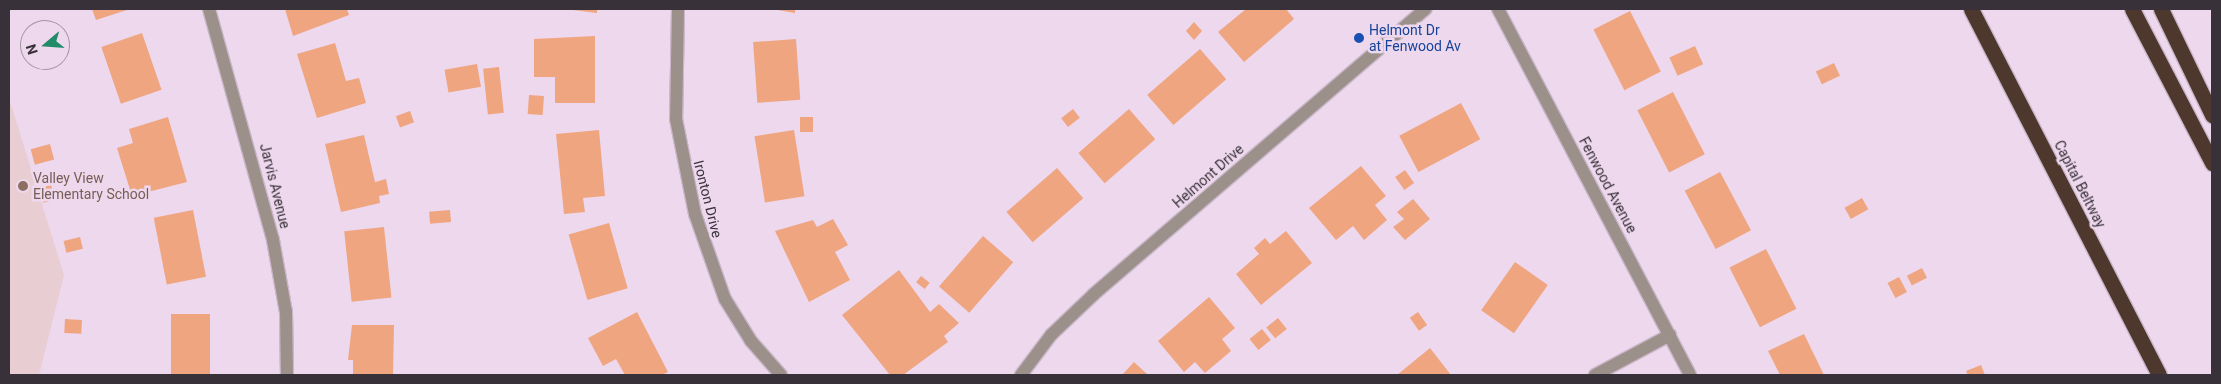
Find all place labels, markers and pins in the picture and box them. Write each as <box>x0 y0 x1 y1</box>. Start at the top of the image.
place label: Helmont Dr at Fenwood Av <box>1369 22 1461 54</box>
marker: Helmont Dr at Fenwood Av <box>1353 32 1365 44</box>
place label: Valley View Elementary School <box>33 170 149 202</box>
marker: Valley View Elementary School <box>17 180 29 192</box>

